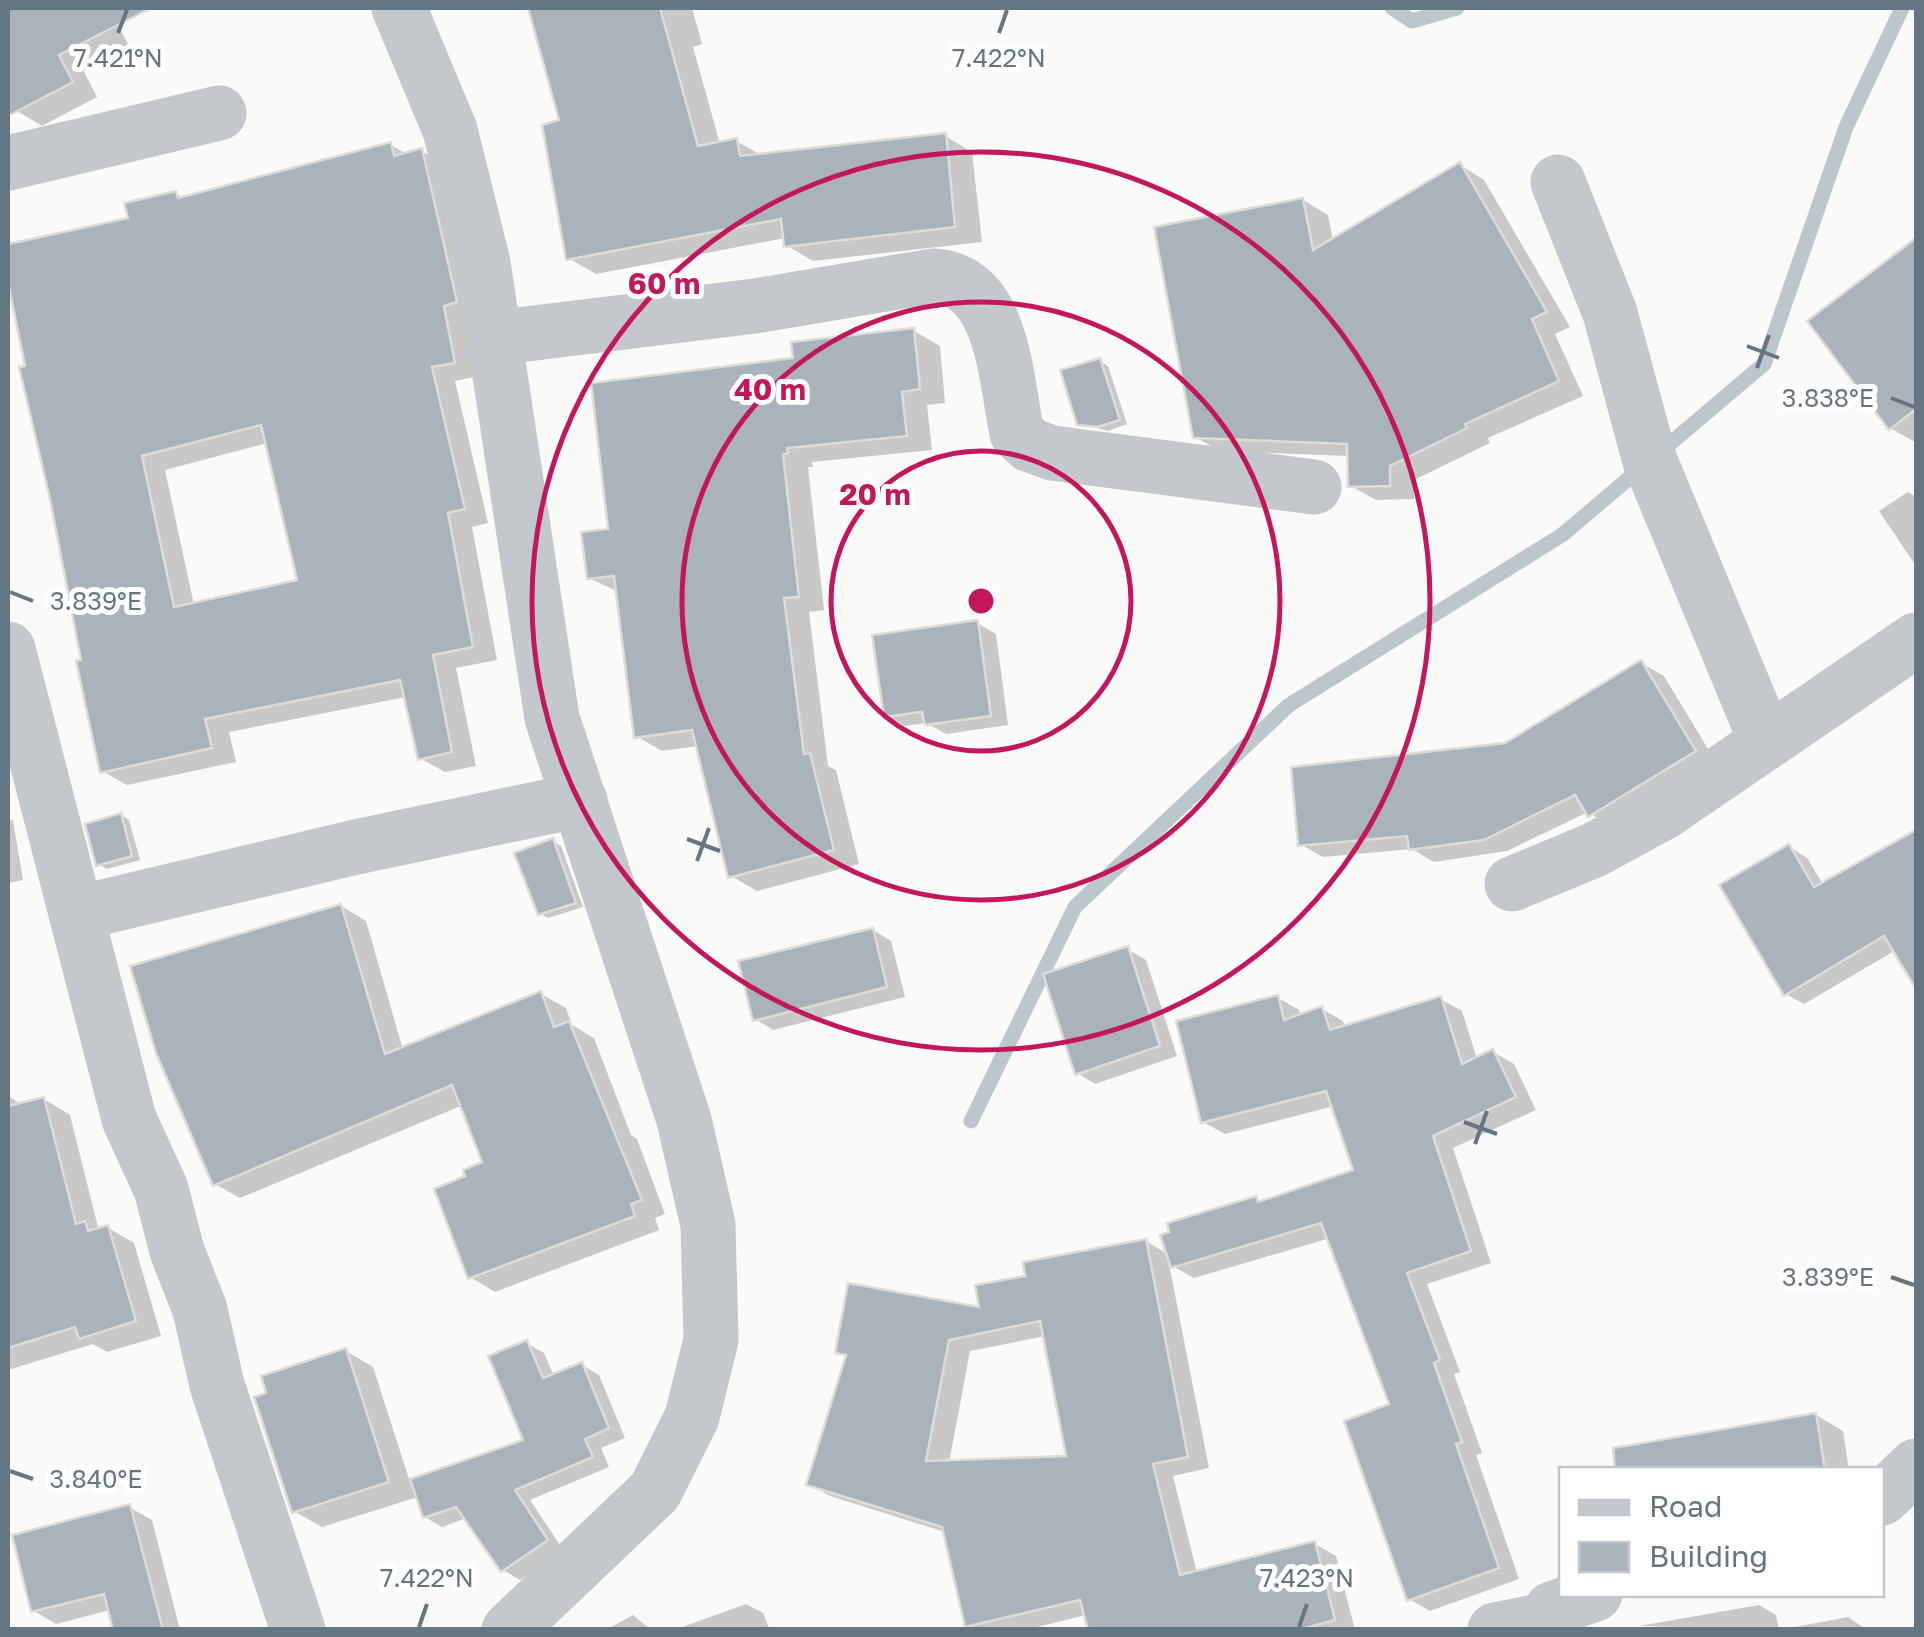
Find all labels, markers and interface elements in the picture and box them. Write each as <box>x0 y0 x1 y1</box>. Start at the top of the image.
text: 7.421°N <box>73 42 163 73</box>
text: 7.422°N <box>952 42 1046 73</box>
text: 60 m <box>628 265 700 301</box>
text: 40 m <box>734 371 806 407</box>
text: 3.838°E <box>1782 382 1874 413</box>
text: 20 m <box>839 476 911 512</box>
centre of rings <box>963 583 999 619</box>
text: 3.839°E <box>50 585 142 616</box>
text: 3.839°E <box>1782 1261 1874 1292</box>
text: 3.840°E <box>49 1463 143 1494</box>
legend <box>1559 1467 1884 1597</box>
text: Road <box>1649 1488 1723 1524</box>
text: Building <box>1649 1538 1768 1574</box>
text: 7.422°N <box>380 1562 474 1593</box>
text: 7.423°N <box>1260 1562 1354 1593</box>

